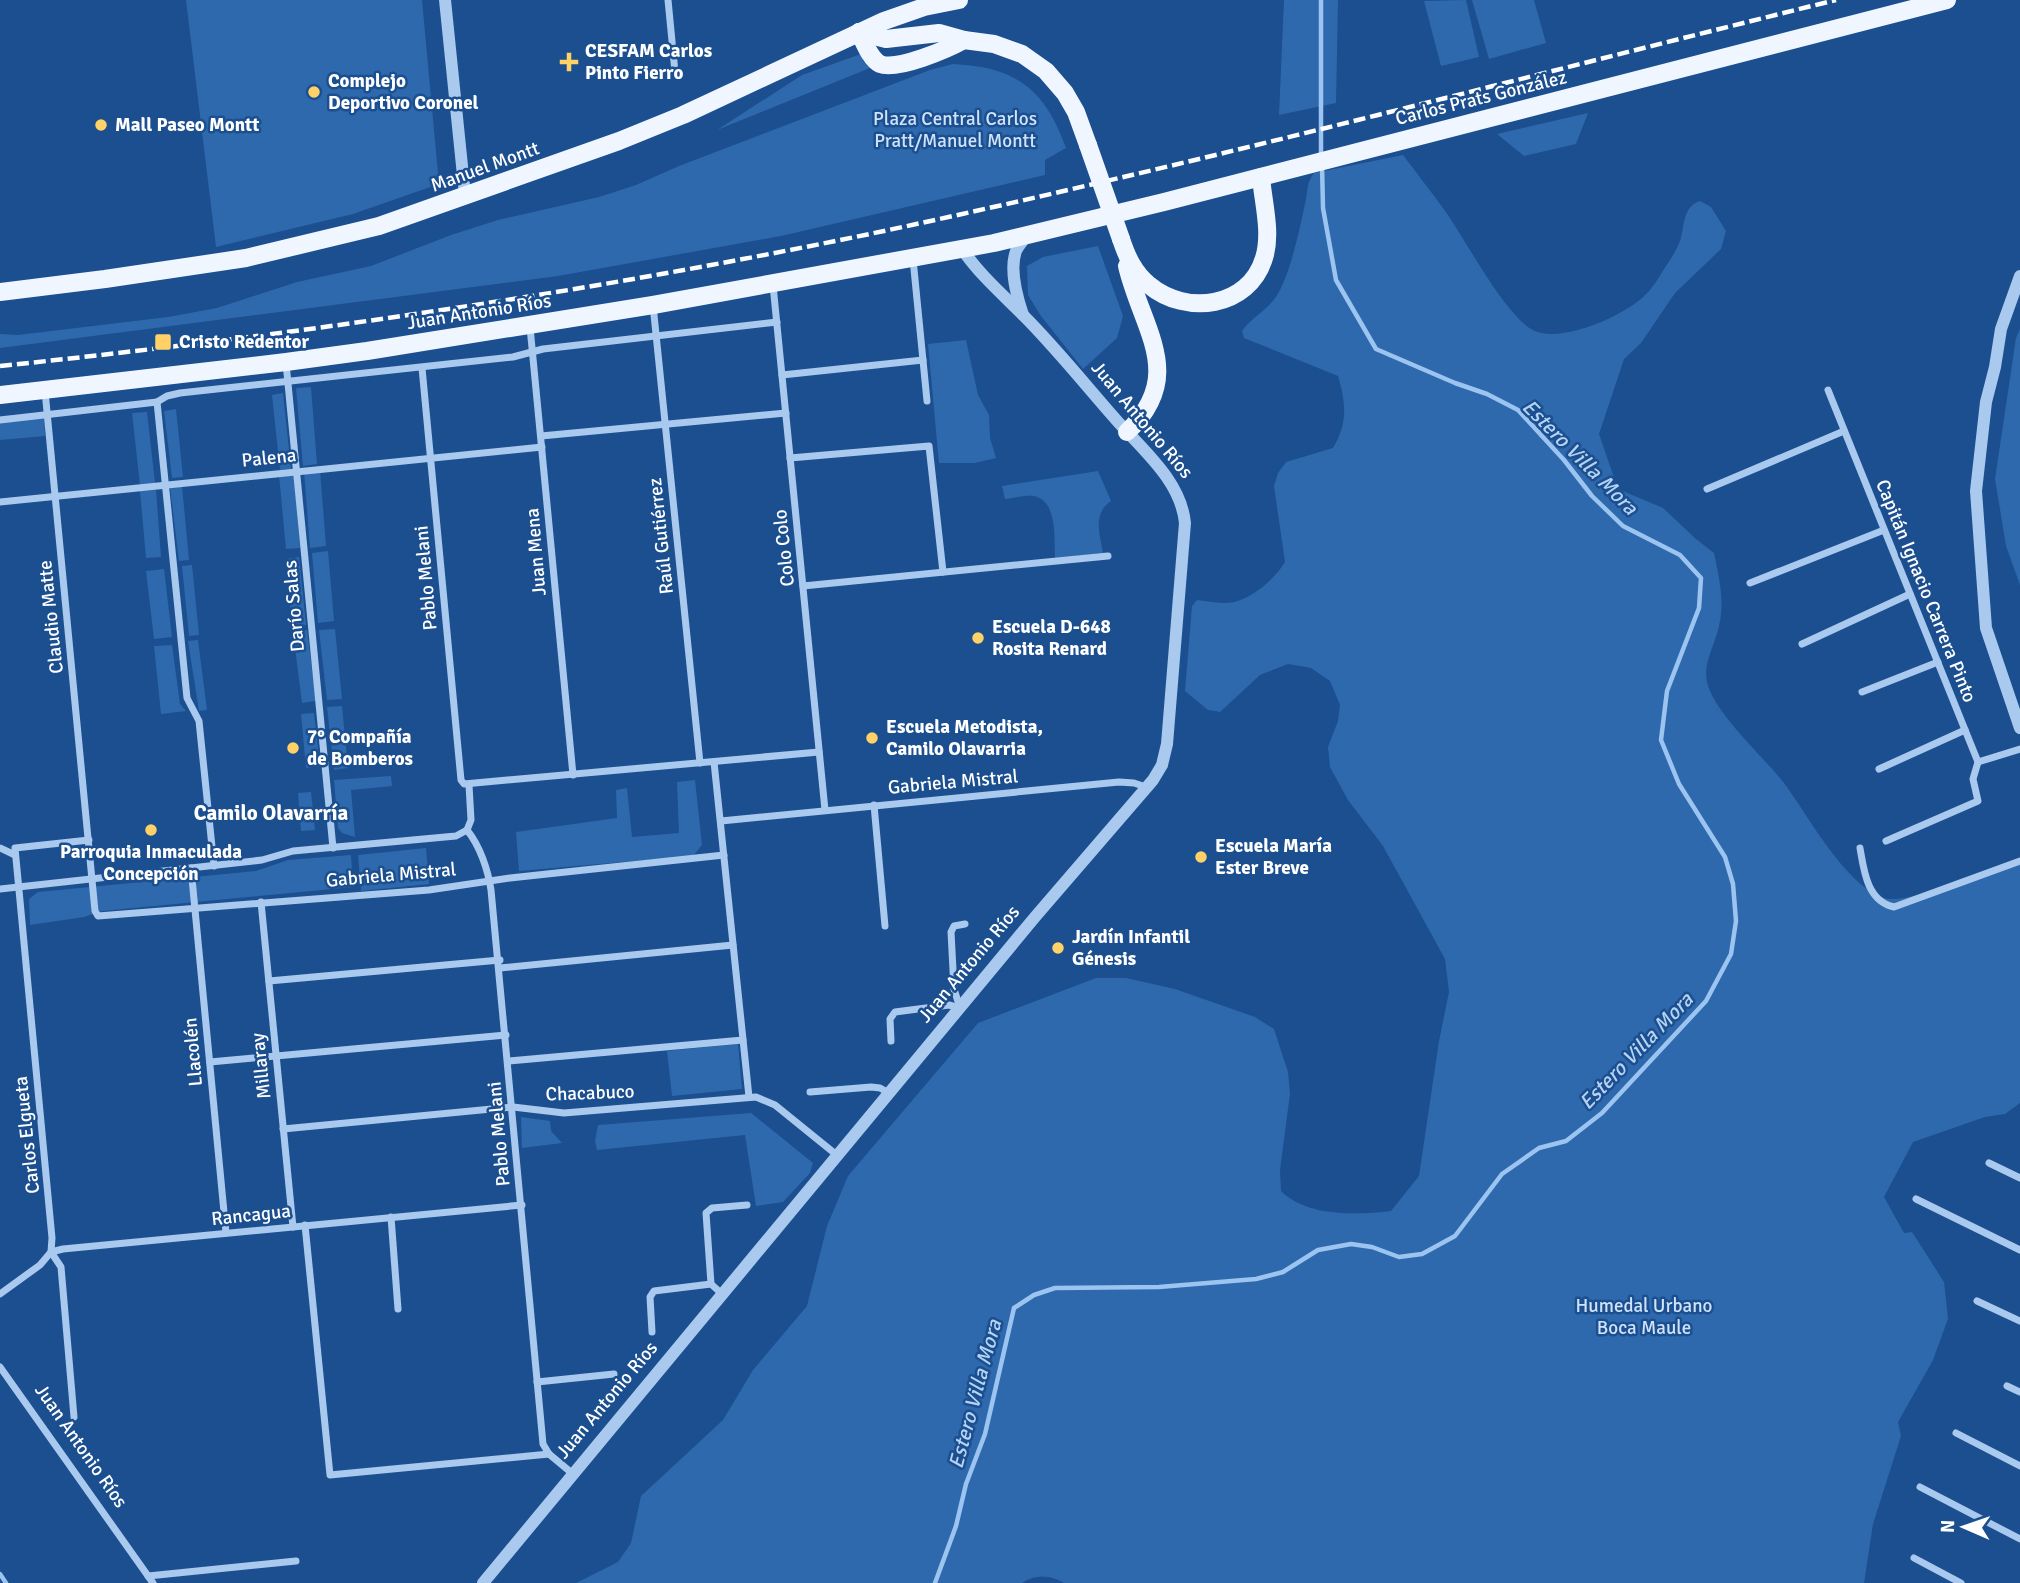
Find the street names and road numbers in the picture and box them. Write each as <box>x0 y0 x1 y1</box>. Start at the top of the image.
street label: Carlos Prats González <box>1393 65 1569 131</box>
street label: Manuel Montt <box>427 136 543 198</box>
street label: Juan Antonio Ríos <box>405 289 553 335</box>
street label: Juan Antonio Ríos <box>1086 356 1198 484</box>
street label: Palena <box>240 443 298 473</box>
street label: Capitán Ignacio Carrera Pinto <box>1870 476 1982 706</box>
street label: Raúl Gutiérrez <box>643 477 679 595</box>
street label: Juan Mena <box>520 507 552 597</box>
street label: Colo Colo <box>768 508 800 588</box>
street label: Pablo Melani <box>409 525 443 631</box>
street label: Claudio Matte <box>33 559 69 675</box>
street label: Darío Salas <box>278 559 310 653</box>
street label: Gabriela Mistral <box>887 764 1019 800</box>
street label: Gabriela Mistral <box>325 857 457 893</box>
street label: Juan Antonio Ríos <box>913 900 1025 1028</box>
street label: Llacolén <box>178 1017 208 1087</box>
street label: Millaray <box>246 1032 276 1100</box>
street label: Carlos Elgueta <box>9 1075 45 1195</box>
street label: Chacabuco <box>545 1079 635 1107</box>
street label: Pablo Melani <box>482 1081 516 1187</box>
street label: Rancagua <box>210 1199 292 1231</box>
street label: Juan Antonio Ríos <box>551 1336 663 1464</box>
street label: Juan Antonio Ríos <box>29 1379 133 1513</box>

